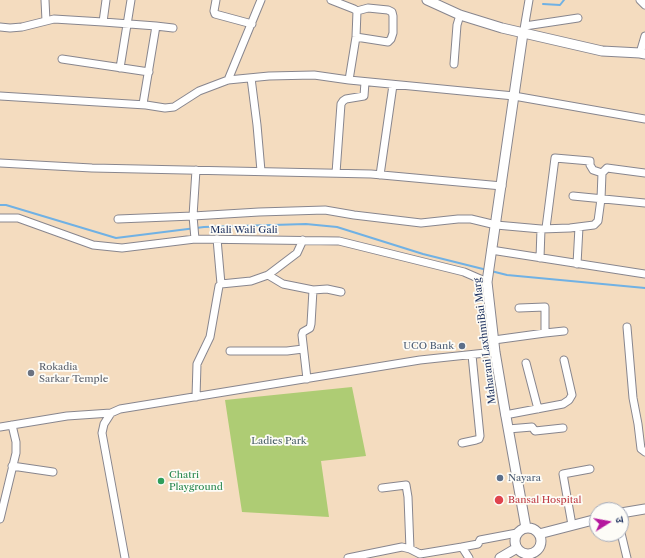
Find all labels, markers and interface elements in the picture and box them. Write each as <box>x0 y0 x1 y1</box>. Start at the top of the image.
street label: Mali Wali Gali <box>210 224 278 236</box>
street label: Maharani LaxhmiBai Marg <box>471 277 499 405</box>
place label: UCO Bank <box>403 340 454 352</box>
marker: UCO Bank <box>457 341 467 351</box>
place label: Rokadia Sarkar Temple <box>39 361 108 384</box>
marker: Rokadia Sarkar Temple <box>26 368 36 378</box>
park label: Ladies Park <box>251 435 307 447</box>
place label: Chatri Playground <box>169 469 223 492</box>
place label: Nayara <box>508 472 541 484</box>
marker: Nayara <box>495 473 505 483</box>
marker: Chatri Playground <box>156 476 166 486</box>
marker: Bansal Hospital <box>493 494 505 506</box>
place label: Bansal Hospital <box>508 494 582 506</box>
north arrow <box>589 502 629 542</box>
text: उ <box>612 516 627 524</box>

